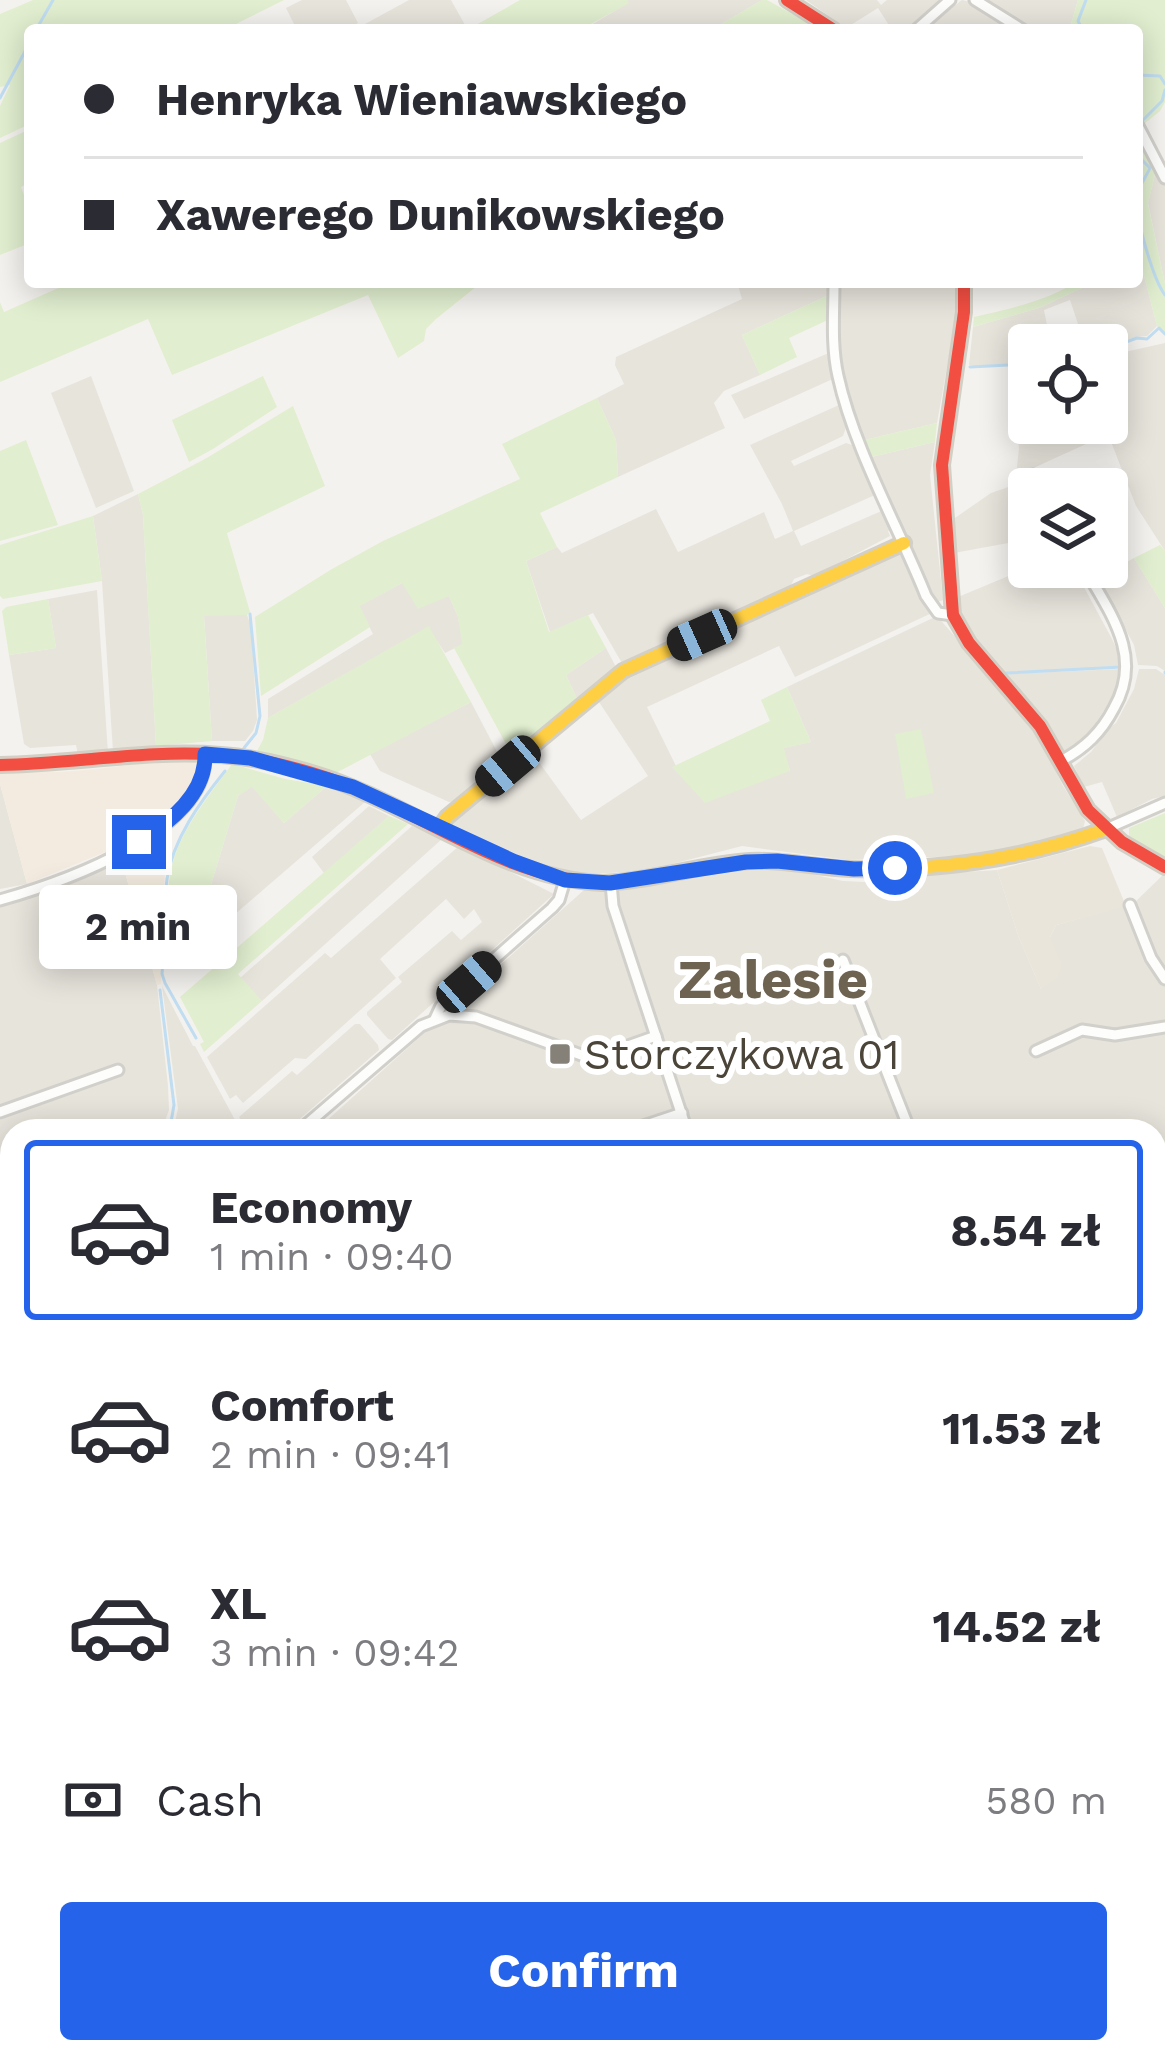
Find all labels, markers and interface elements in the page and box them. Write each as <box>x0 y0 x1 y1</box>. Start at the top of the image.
text: Henryka Wieniawskiego <box>156 73 687 126</box>
text: Xawerego Dunikowskiego <box>156 188 725 241</box>
map controls <box>1008 324 1128 588</box>
button: locate <box>1008 324 1128 444</box>
button: layers <box>1008 468 1128 588</box>
car <box>662 604 742 666</box>
car <box>469 729 547 803</box>
route end <box>112 815 166 869</box>
route start <box>868 841 922 895</box>
callout: 2 min <box>40 884 238 968</box>
text: 2 min <box>85 904 191 949</box>
car <box>430 945 508 1019</box>
district label: Zalesie <box>678 948 868 1011</box>
place label: Storczykowa 01 <box>584 1030 900 1079</box>
marker: Storczykowa 01 <box>547 1041 573 1067</box>
icon: car <box>66 1176 174 1284</box>
text: Economy <box>210 1181 412 1234</box>
text: 8.54 zł <box>950 1204 1101 1257</box>
text: 1 min · 09:40 <box>210 1234 454 1279</box>
icon: car <box>66 1374 174 1482</box>
text: Comfort <box>210 1379 394 1432</box>
text: 11.53 zł <box>942 1402 1101 1455</box>
text: 2 min · 09:41 <box>210 1432 451 1477</box>
icon: car <box>66 1572 174 1680</box>
text: XL <box>210 1577 267 1630</box>
text: 14.52 zł <box>933 1600 1101 1653</box>
text: 3 min · 09:42 <box>210 1630 460 1675</box>
icon: cash <box>60 1767 126 1833</box>
text: Cash <box>156 1774 264 1827</box>
text: 580 m <box>986 1778 1107 1823</box>
button: Confirm <box>60 1902 1107 2040</box>

